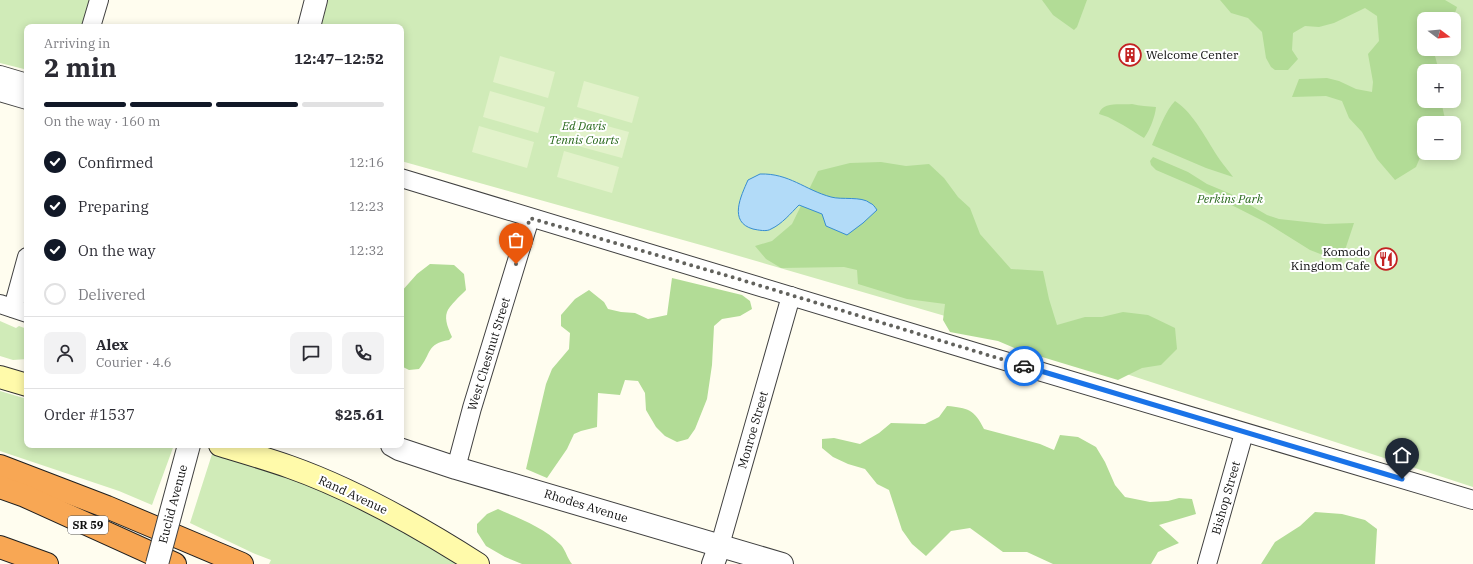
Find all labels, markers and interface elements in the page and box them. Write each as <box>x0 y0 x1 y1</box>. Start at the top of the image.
north arrow <box>1417 12 1461 56</box>
map controls <box>1417 12 1461 160</box>
text: Arriving in <box>44 35 110 52</box>
building icon: Welcome Center <box>1117 42 1143 68</box>
place label: Welcome Center <box>1146 47 1239 62</box>
text: 12:47–12:52 <box>294 49 384 68</box>
text: 2 min <box>44 50 117 84</box>
button: + <box>1417 64 1461 108</box>
text: On the way · 160 m <box>44 113 160 130</box>
button: − <box>1417 116 1461 160</box>
park label: Ed Davis Tennis Courts <box>549 118 620 147</box>
icon: check <box>44 151 66 173</box>
text: Confirmed <box>78 153 153 172</box>
text: 12:16 <box>349 154 384 171</box>
park label: Perkins Park <box>1196 191 1264 206</box>
icon: check <box>44 195 66 217</box>
text: Preparing <box>78 197 149 216</box>
text: 12:23 <box>349 198 384 215</box>
pin <box>499 223 533 264</box>
icon: bag <box>505 229 527 251</box>
icon: check <box>44 239 66 261</box>
text: On the way <box>78 241 156 260</box>
text: 12:32 <box>349 242 384 259</box>
place label: Komodo Kingdom Cafe <box>1291 244 1370 273</box>
restaurant icon: Komodo Kingdom Cafe <box>1373 246 1399 272</box>
text: Delivered <box>78 285 146 304</box>
street label: West Chestnut Street <box>464 295 513 412</box>
button: person <box>44 332 86 374</box>
button: chat <box>290 332 332 374</box>
button: phone <box>342 332 384 374</box>
text: Alex <box>96 335 128 354</box>
courier <box>1004 346 1044 386</box>
text: Courier · 4.6 <box>96 354 172 371</box>
icon: car <box>1013 355 1035 377</box>
street label: Monroe Street <box>734 389 771 470</box>
text: Order #1537 <box>44 405 135 424</box>
text: $25.61 <box>335 405 384 424</box>
pin <box>1385 438 1419 479</box>
icon: home <box>1391 444 1413 466</box>
street label: Bishop Street <box>1208 459 1243 536</box>
street label: Euclid Avenue <box>155 463 190 545</box>
street label: Rand Avenue <box>316 472 390 517</box>
street label: Rhodes Avenue <box>542 486 630 525</box>
road number: SR 59 <box>68 516 108 534</box>

